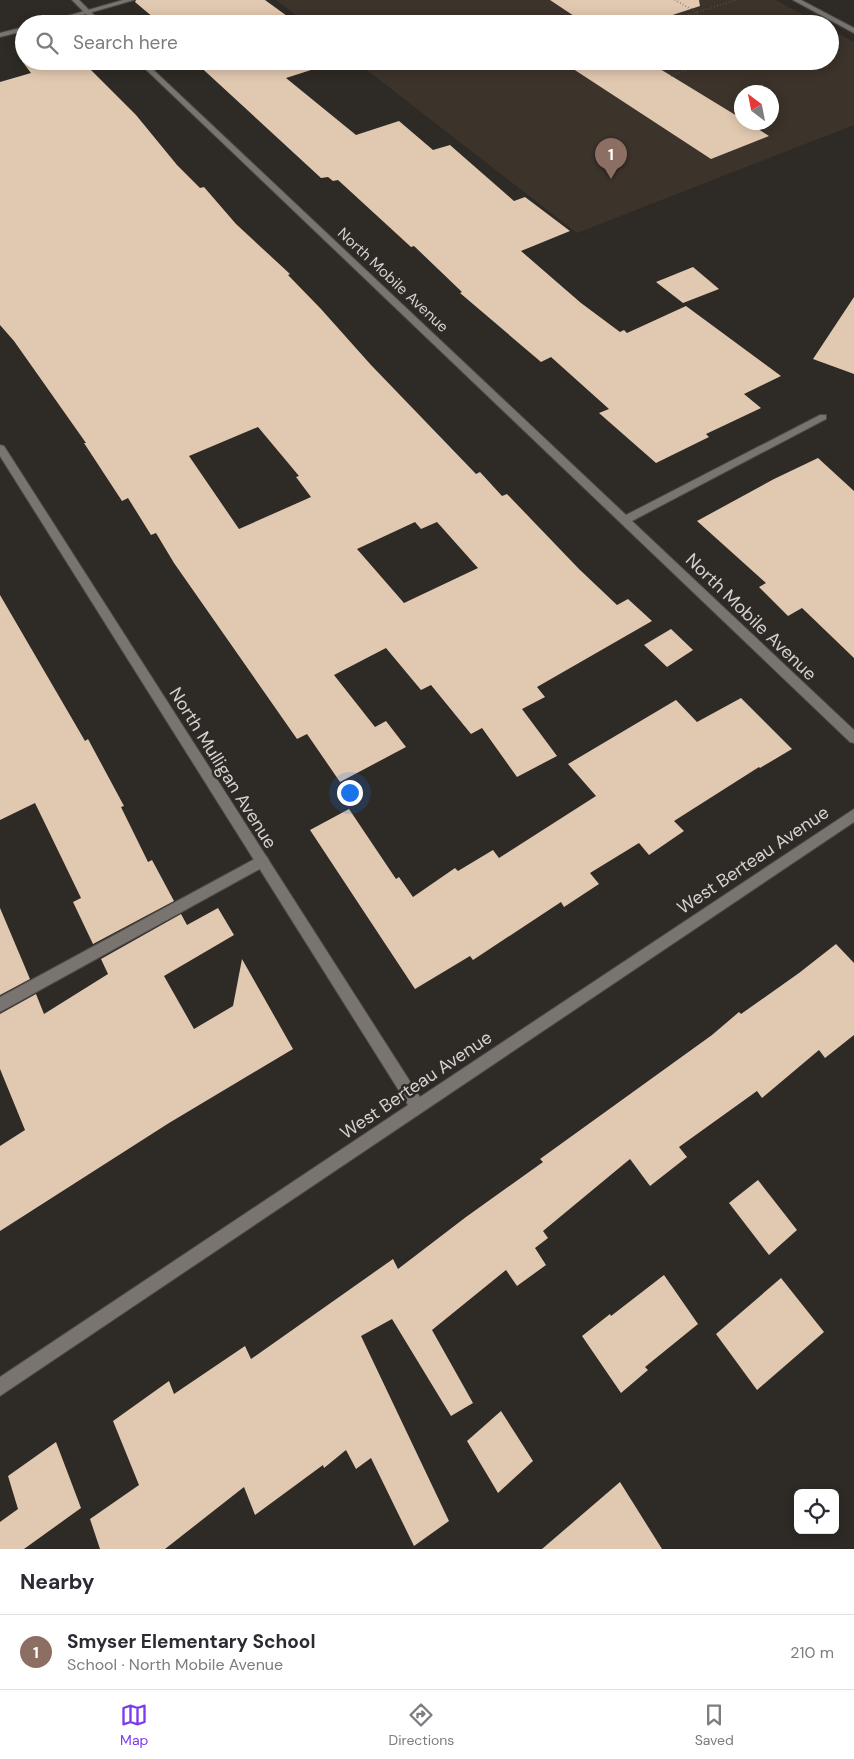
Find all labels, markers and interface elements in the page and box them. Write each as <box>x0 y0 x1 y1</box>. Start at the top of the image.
search box <box>15 15 839 70</box>
icon: search <box>33 29 61 57</box>
text: Search here <box>73 30 178 55</box>
north arrow <box>734 85 779 130</box>
pin: 1 <box>595 138 627 179</box>
street label: North Mobile Avenue <box>333 223 453 337</box>
street label: North Mobile Avenue <box>680 548 822 686</box>
street label: North Mulligan Avenue <box>164 683 282 853</box>
your location <box>337 780 363 806</box>
street label: West Berteau Avenue <box>672 800 834 920</box>
street label: West Berteau Avenue <box>335 1025 497 1145</box>
map controls <box>794 1489 839 1534</box>
button: locate <box>794 1489 839 1534</box>
text: Nearby <box>20 1568 94 1596</box>
text: Smyser Elementary School <box>67 1629 316 1654</box>
text: 1 <box>33 1642 39 1663</box>
text: 210 m <box>790 1642 834 1663</box>
text: School · North Mobile Avenue <box>67 1654 283 1675</box>
tab: Map <box>120 1701 148 1749</box>
tab: Directions <box>389 1701 454 1749</box>
tab: Saved <box>695 1701 734 1749</box>

